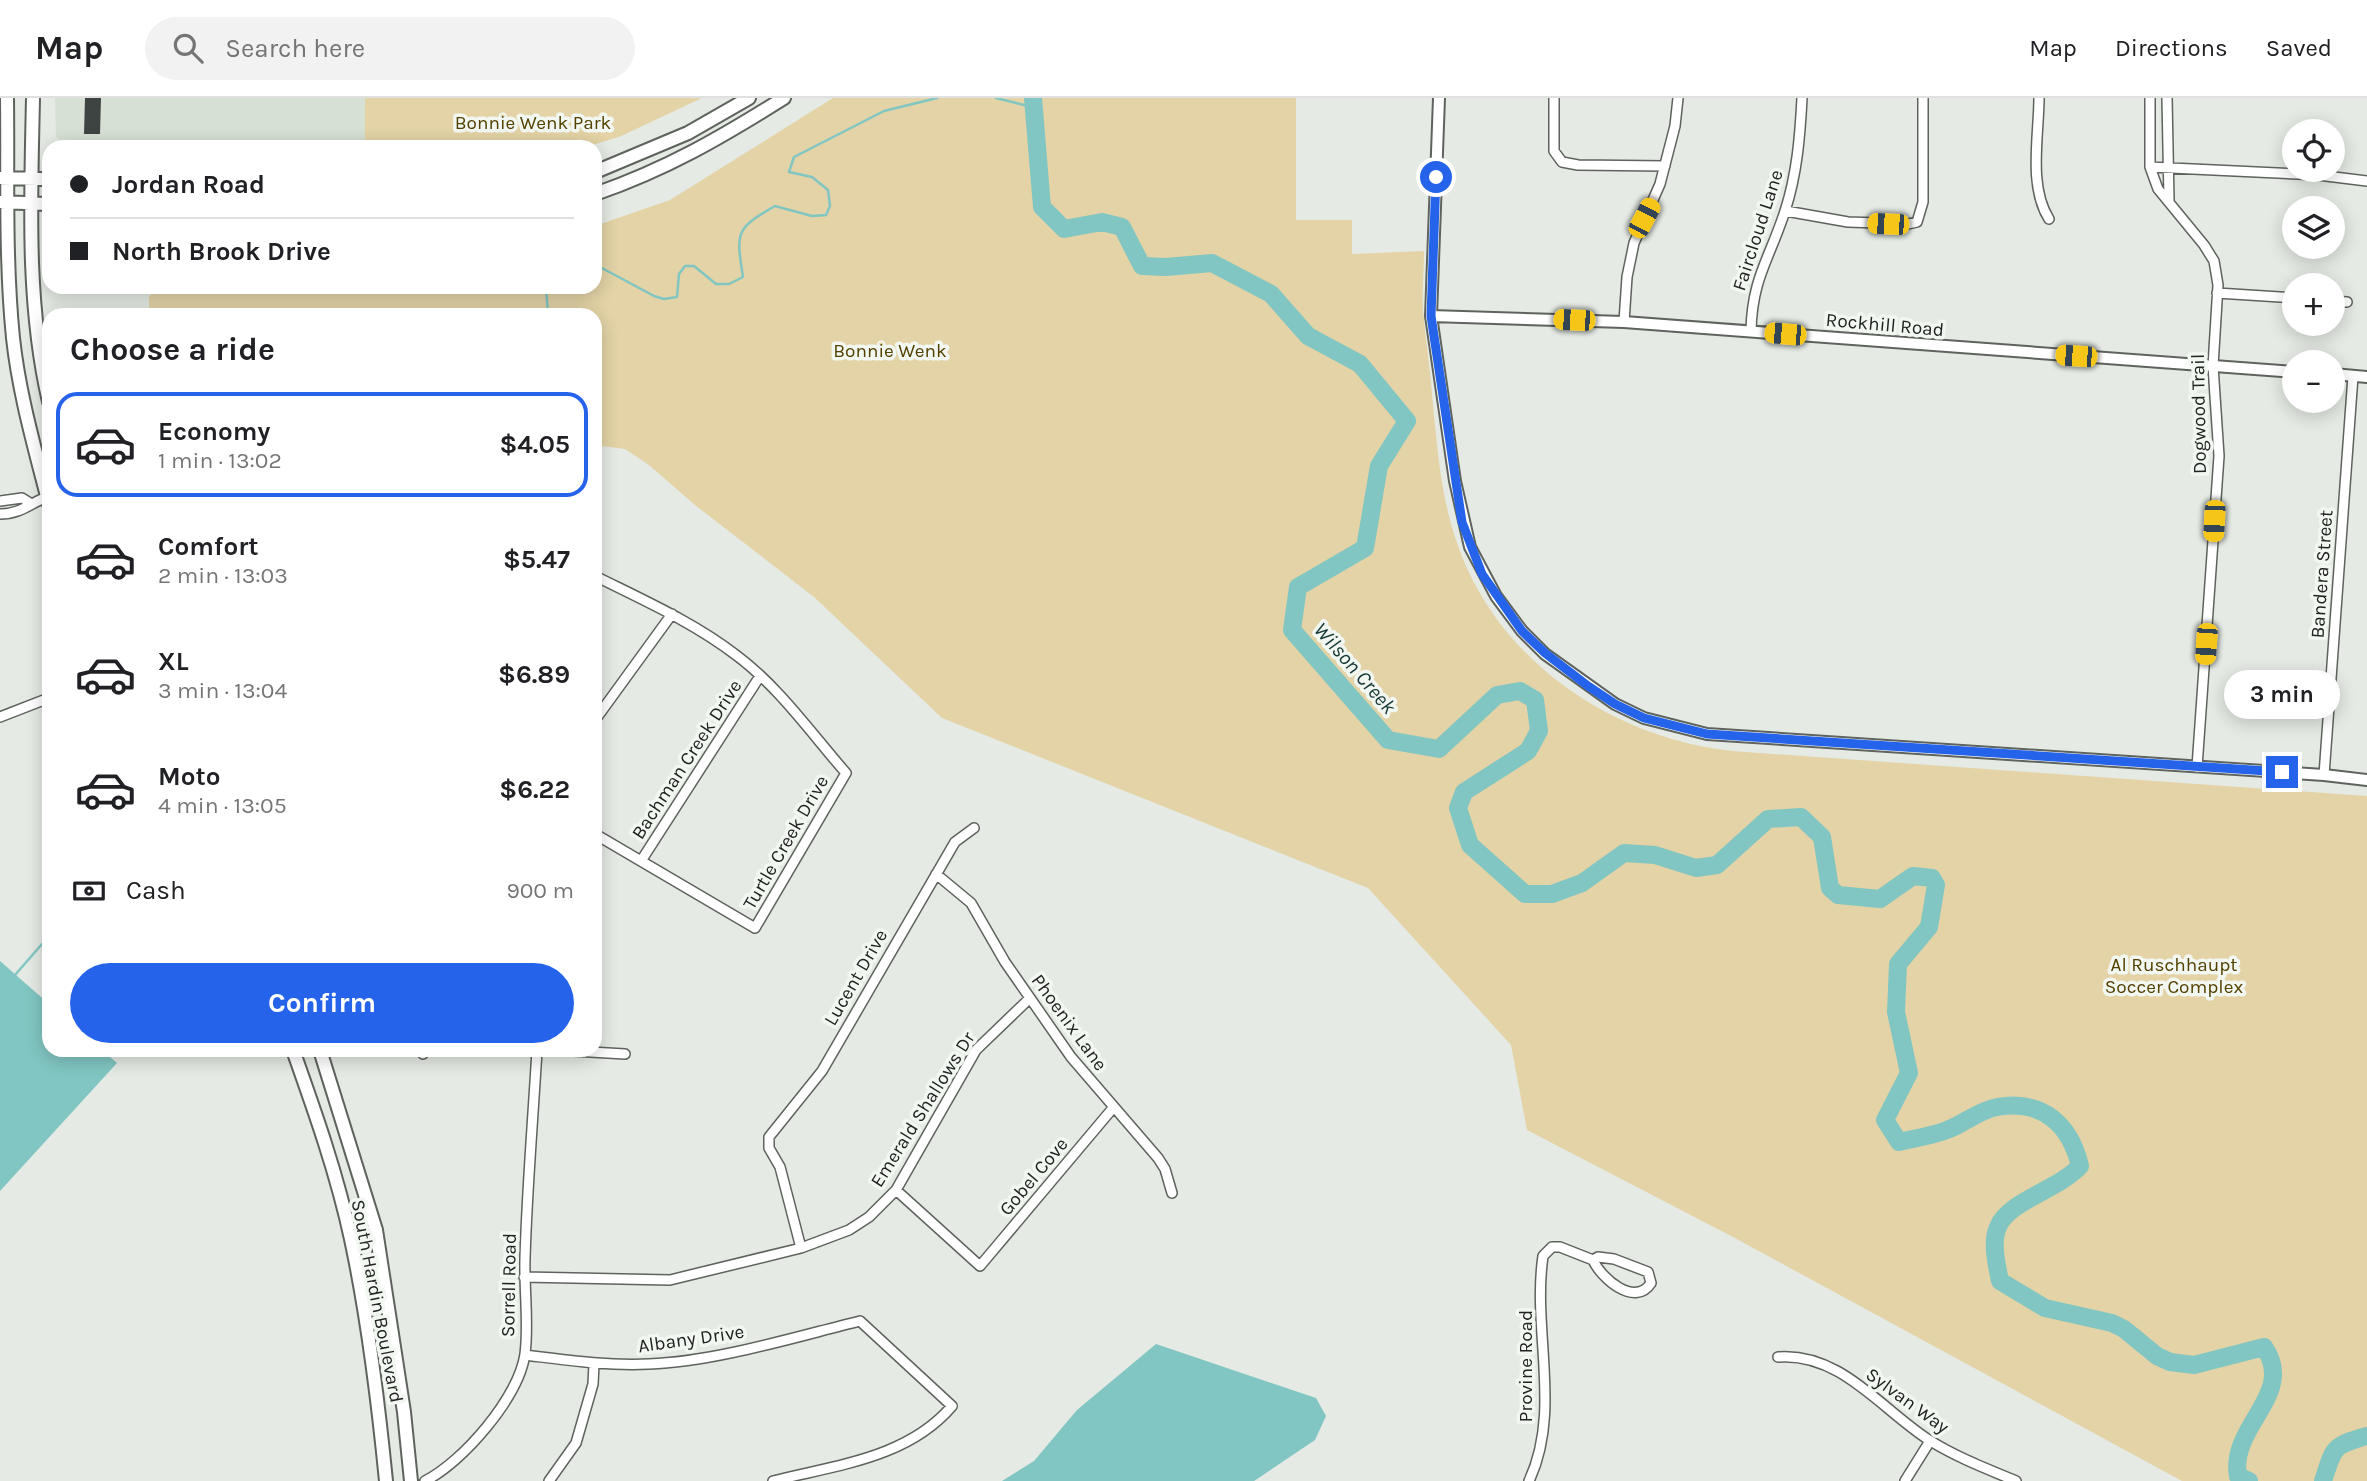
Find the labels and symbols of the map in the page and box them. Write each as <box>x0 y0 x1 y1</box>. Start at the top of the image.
park label: Bonnie Wenk Park <box>455 112 612 134</box>
route start <box>1420 161 1452 193</box>
street label: Faircloud Lane <box>1728 167 1788 294</box>
car <box>1625 195 1664 241</box>
car <box>1867 213 1910 235</box>
car <box>1553 309 1596 331</box>
street label: Rockhill Road <box>1825 309 1945 341</box>
car <box>1764 322 1807 346</box>
park label: Bonnie Wenk <box>833 340 947 362</box>
car <box>2055 344 2098 368</box>
street label: Dogwood Trail <box>2187 354 2211 474</box>
car <box>2203 499 2226 543</box>
street label: Bandera Street <box>2307 509 2337 639</box>
water label: Wilson Creek <box>1309 618 1401 719</box>
car <box>2195 622 2218 666</box>
callout: 3 min <box>2224 670 2340 720</box>
street label: Bachman Creek Drive <box>627 676 747 843</box>
route end <box>2266 756 2298 788</box>
street label: Turtle Creek Drive <box>739 772 833 913</box>
street label: Lucent Drive <box>819 925 892 1030</box>
park label: Al Ruschhaupt Soccer Complex <box>2105 954 2243 998</box>
street label: Phoenix Lane <box>1027 970 1112 1075</box>
street label: Emerald Shallows Dr <box>866 1028 980 1191</box>
street label: Gobel Cove <box>995 1133 1073 1220</box>
street label: South Hardin Boulevard <box>347 1198 408 1405</box>
street label: Sorrell Road <box>497 1233 521 1337</box>
street label: Provine Road <box>1515 1310 1537 1422</box>
street label: Albany Drive <box>637 1321 746 1357</box>
street label: Sylvan Way <box>1862 1363 1953 1438</box>

